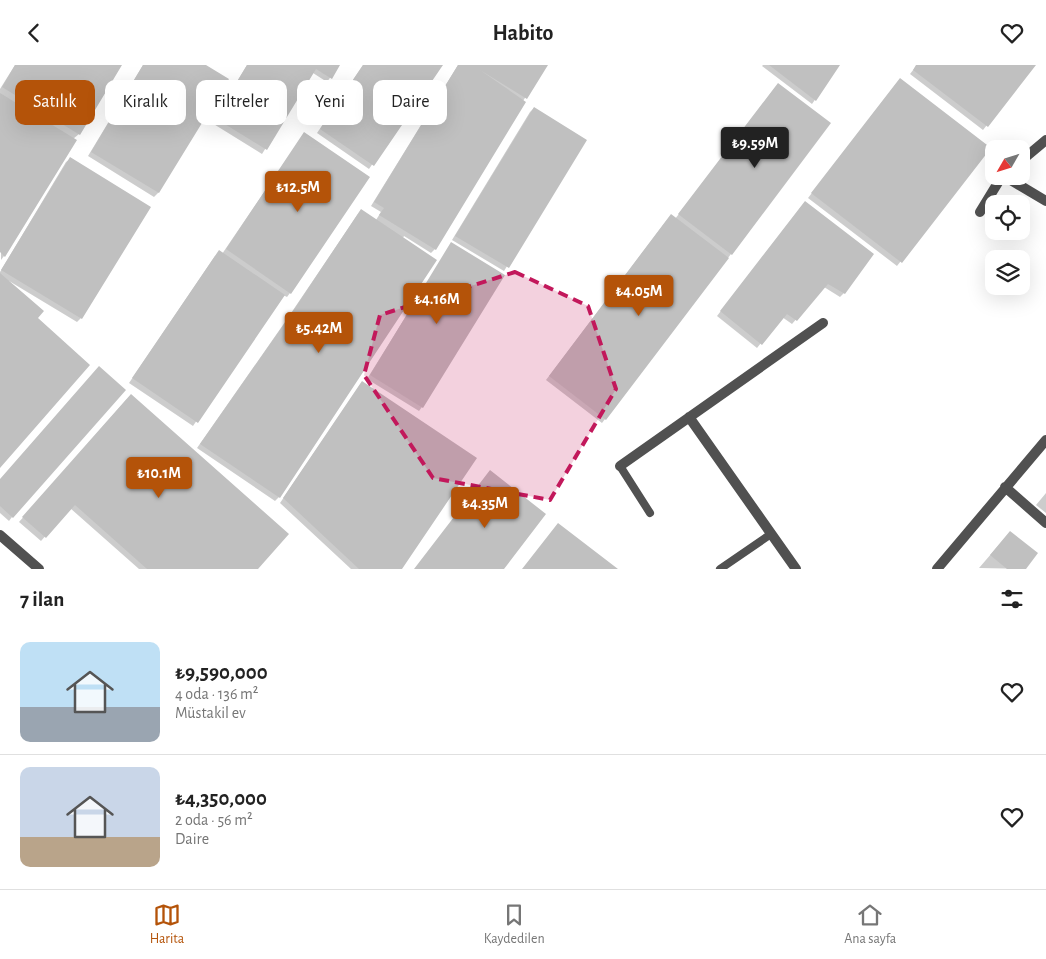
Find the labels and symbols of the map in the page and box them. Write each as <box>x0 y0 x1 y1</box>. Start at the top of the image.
pin: ₺9.59M <box>714 127 796 169</box>
north arrow <box>985 140 1030 185</box>
pin: ₺12.5M <box>257 171 339 213</box>
pin: ₺4.05M <box>598 275 680 317</box>
pin: ₺4.16M <box>396 283 478 325</box>
pin: ₺5.42M <box>278 311 360 354</box>
pin: ₺10.1M <box>118 457 200 499</box>
pin: ₺4.35M <box>444 487 526 529</box>

